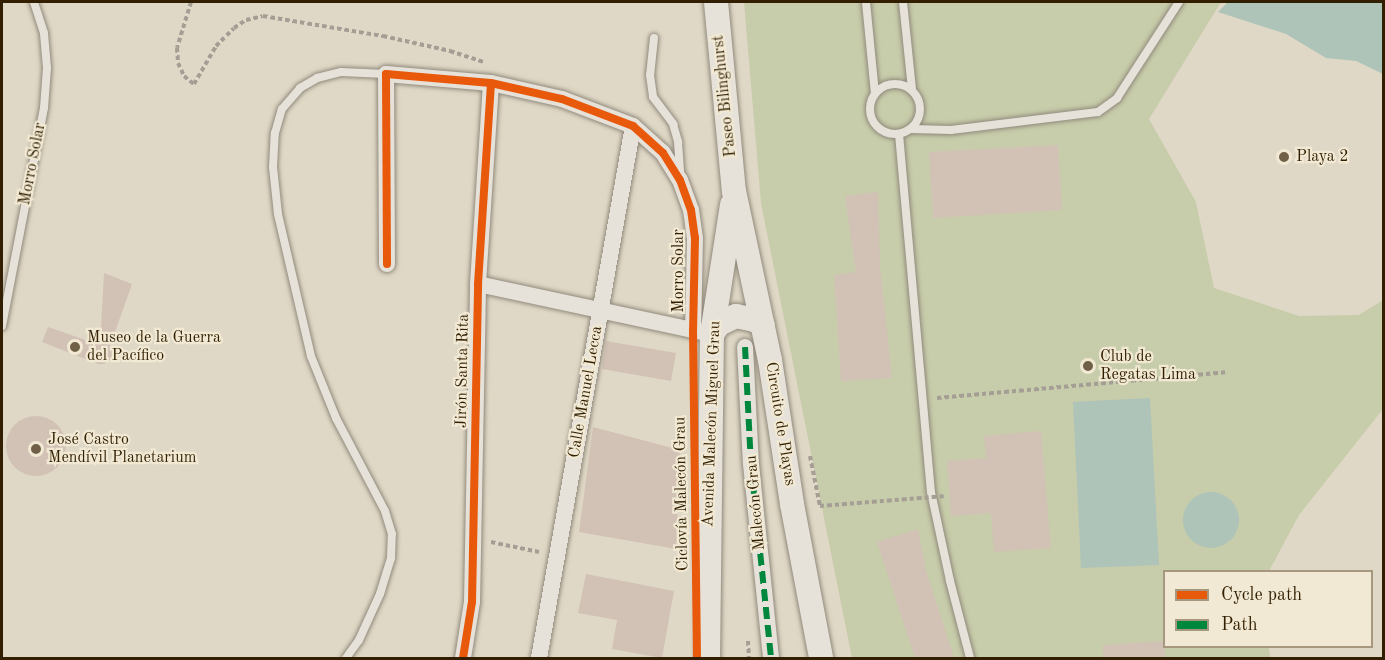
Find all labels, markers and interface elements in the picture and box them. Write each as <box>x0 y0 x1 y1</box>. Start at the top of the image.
street label: Paseo Bilinghurst <box>709 34 741 158</box>
street label: Morro Solar <box>16 121 50 207</box>
place label: Playa 2 <box>1296 147 1348 167</box>
marker: Playa 2 <box>1277 150 1291 164</box>
street label: Morro Solar <box>669 229 689 313</box>
street label: Jirón Santa Rita <box>452 314 474 428</box>
street label: Avenida Malecón Miguel Grau <box>699 320 725 528</box>
street label: Calle Manuel Lecca <box>565 325 607 459</box>
place label: Museo de la Guerra del Pacífico <box>87 328 221 366</box>
marker: Museo de la Guerra del Pacífico <box>68 340 82 354</box>
place label: Club de Regatas Lima <box>1100 347 1196 385</box>
marker: Club de Regatas Lima <box>1081 359 1095 373</box>
street label: Circuito de Playas <box>761 361 799 487</box>
street label: Ciclovía Malecón Grau <box>671 417 693 571</box>
place label: José Castro Mendívil Planetarium <box>48 430 196 468</box>
marker: José Castro Mendívil Planetarium <box>29 442 43 456</box>
street label: Malecón Grau <box>742 455 770 551</box>
legend <box>1163 570 1373 648</box>
text: Cycle path <box>1221 586 1302 604</box>
text: Path <box>1221 616 1257 634</box>

